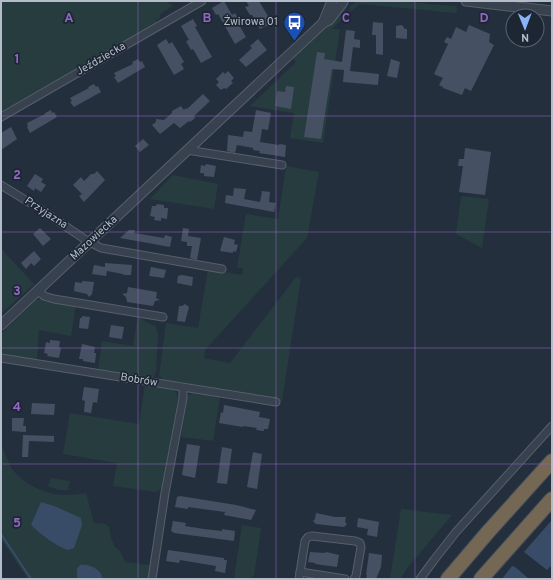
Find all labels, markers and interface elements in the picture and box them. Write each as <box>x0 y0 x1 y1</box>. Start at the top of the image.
north arrow <box>505 8 545 48</box>
bus stop icon: Żwirowa 01 <box>281 9 307 42</box>
text: A <box>64 11 74 27</box>
text: B <box>203 11 212 27</box>
text: C <box>342 11 350 27</box>
text: D <box>479 11 489 27</box>
place label: Żwirowa 01 <box>223 14 278 29</box>
text: N <box>521 30 529 44</box>
street label: Jeździecka <box>74 39 128 79</box>
text: 1 <box>14 52 20 68</box>
text: 2 <box>13 168 21 184</box>
street label: Przyjazna <box>22 194 70 232</box>
street label: Mazowiecka <box>68 212 121 263</box>
text: 3 <box>13 284 21 300</box>
street label: Bobrów <box>119 370 159 390</box>
text: 4 <box>13 400 21 416</box>
text: 5 <box>13 516 21 532</box>

